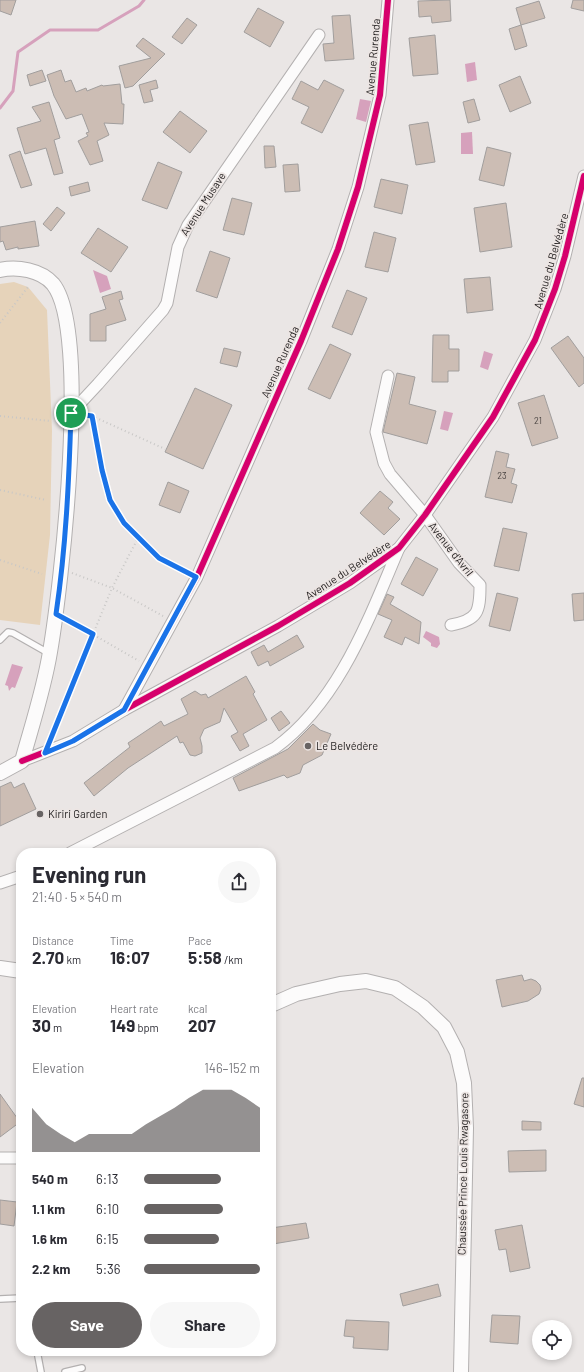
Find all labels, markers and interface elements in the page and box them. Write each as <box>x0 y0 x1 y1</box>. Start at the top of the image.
street label: Avenue Rurenda <box>363 18 382 96</box>
street label: Avenue Musave <box>177 170 228 238</box>
street label: Avenue du Belvédère <box>531 211 570 310</box>
street label: Avenue Rurenda <box>258 324 301 400</box>
pin <box>54 396 88 430</box>
icon: arrive <box>60 402 82 424</box>
house number: 21 <box>534 415 542 426</box>
house number: 23 <box>497 470 507 481</box>
street label: Avenue d'Avril <box>426 519 476 578</box>
street label: Avenue du Belvédère <box>303 537 393 602</box>
place label: Le Belvédère <box>316 739 378 752</box>
marker: Le Belvédère <box>303 741 313 751</box>
place label: Kiriri Garden <box>48 807 107 820</box>
marker: Kiriri Garden <box>35 809 45 819</box>
text: Evening run <box>32 861 146 887</box>
button: share <box>218 861 260 903</box>
text: 21:40 · 5 × 540 m <box>32 889 122 905</box>
text: Distance <box>32 934 74 947</box>
text: Time <box>110 934 134 947</box>
text: Pace <box>188 934 212 947</box>
text: 2.70 <box>32 947 64 967</box>
text: 16:07 <box>110 947 149 967</box>
text: 5:58 <box>188 947 222 967</box>
text: km <box>64 953 81 966</box>
text: /km <box>222 953 243 966</box>
text: Elevation <box>32 1002 76 1015</box>
text: Heart rate <box>110 1002 158 1015</box>
text: kcal <box>188 1002 207 1015</box>
text: 30 <box>32 1015 51 1035</box>
text: 149 <box>110 1015 135 1035</box>
text: 207 <box>188 1015 216 1035</box>
text: m <box>51 1021 62 1034</box>
text: bpm <box>135 1021 159 1034</box>
text: Elevation <box>32 1060 84 1076</box>
text: 146–152 m <box>204 1060 260 1076</box>
street label: Chaussée Prince Louis Rwagasore <box>455 1092 470 1255</box>
text: 540 m <box>32 1171 68 1187</box>
text: 6:13 <box>96 1171 118 1187</box>
text: 1.1 km <box>32 1201 65 1217</box>
text: 6:10 <box>96 1201 119 1217</box>
text: 1.6 km <box>32 1231 67 1247</box>
text: 6:15 <box>96 1231 118 1247</box>
text: 2.2 km <box>32 1261 70 1277</box>
text: 5:36 <box>96 1261 120 1277</box>
button: Save <box>32 1302 142 1348</box>
button: Share <box>150 1302 260 1348</box>
map controls <box>532 1320 572 1360</box>
button: locate <box>532 1320 572 1360</box>

